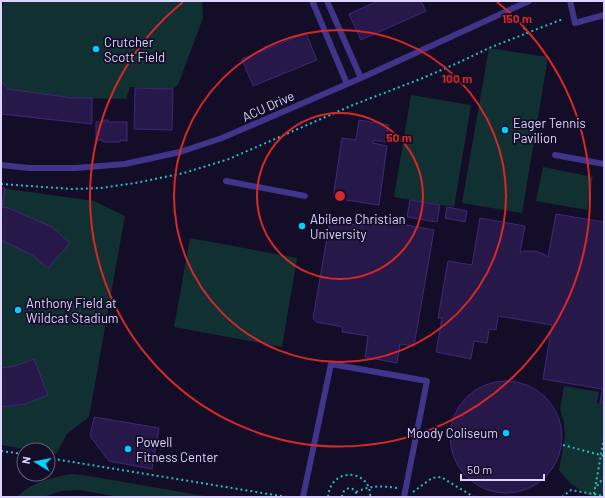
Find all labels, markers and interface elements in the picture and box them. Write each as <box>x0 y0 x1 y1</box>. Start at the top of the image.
text: 150 m <box>502 11 532 25</box>
place label: Crutcher Scott Field <box>104 34 165 65</box>
marker: Crutcher Scott Field <box>91 44 101 54</box>
text: 100 m <box>442 71 472 85</box>
street label: ACU Drive <box>239 87 297 125</box>
place label: Eager Tennis Pavilion <box>513 115 586 146</box>
marker: Eager Tennis Pavilion <box>500 125 510 135</box>
text: 50 m <box>386 130 412 144</box>
centre of rings <box>333 189 347 203</box>
place label: Abilene Christian University <box>310 211 406 242</box>
marker: Abilene Christian University <box>297 221 307 231</box>
place label: Anthony Field at Wildcat Stadium <box>26 295 119 326</box>
marker: Anthony Field at Wildcat Stadium <box>13 305 23 315</box>
place label: Moody Coliseum <box>407 425 498 441</box>
marker: Moody Coliseum <box>501 428 511 438</box>
place label: Powell Fitness Center <box>136 434 218 465</box>
north arrow <box>16 442 56 482</box>
marker: Powell Fitness Center <box>123 444 133 454</box>
text: N <box>19 455 33 465</box>
scale bar <box>461 456 544 482</box>
text: 50 m <box>467 462 492 476</box>

